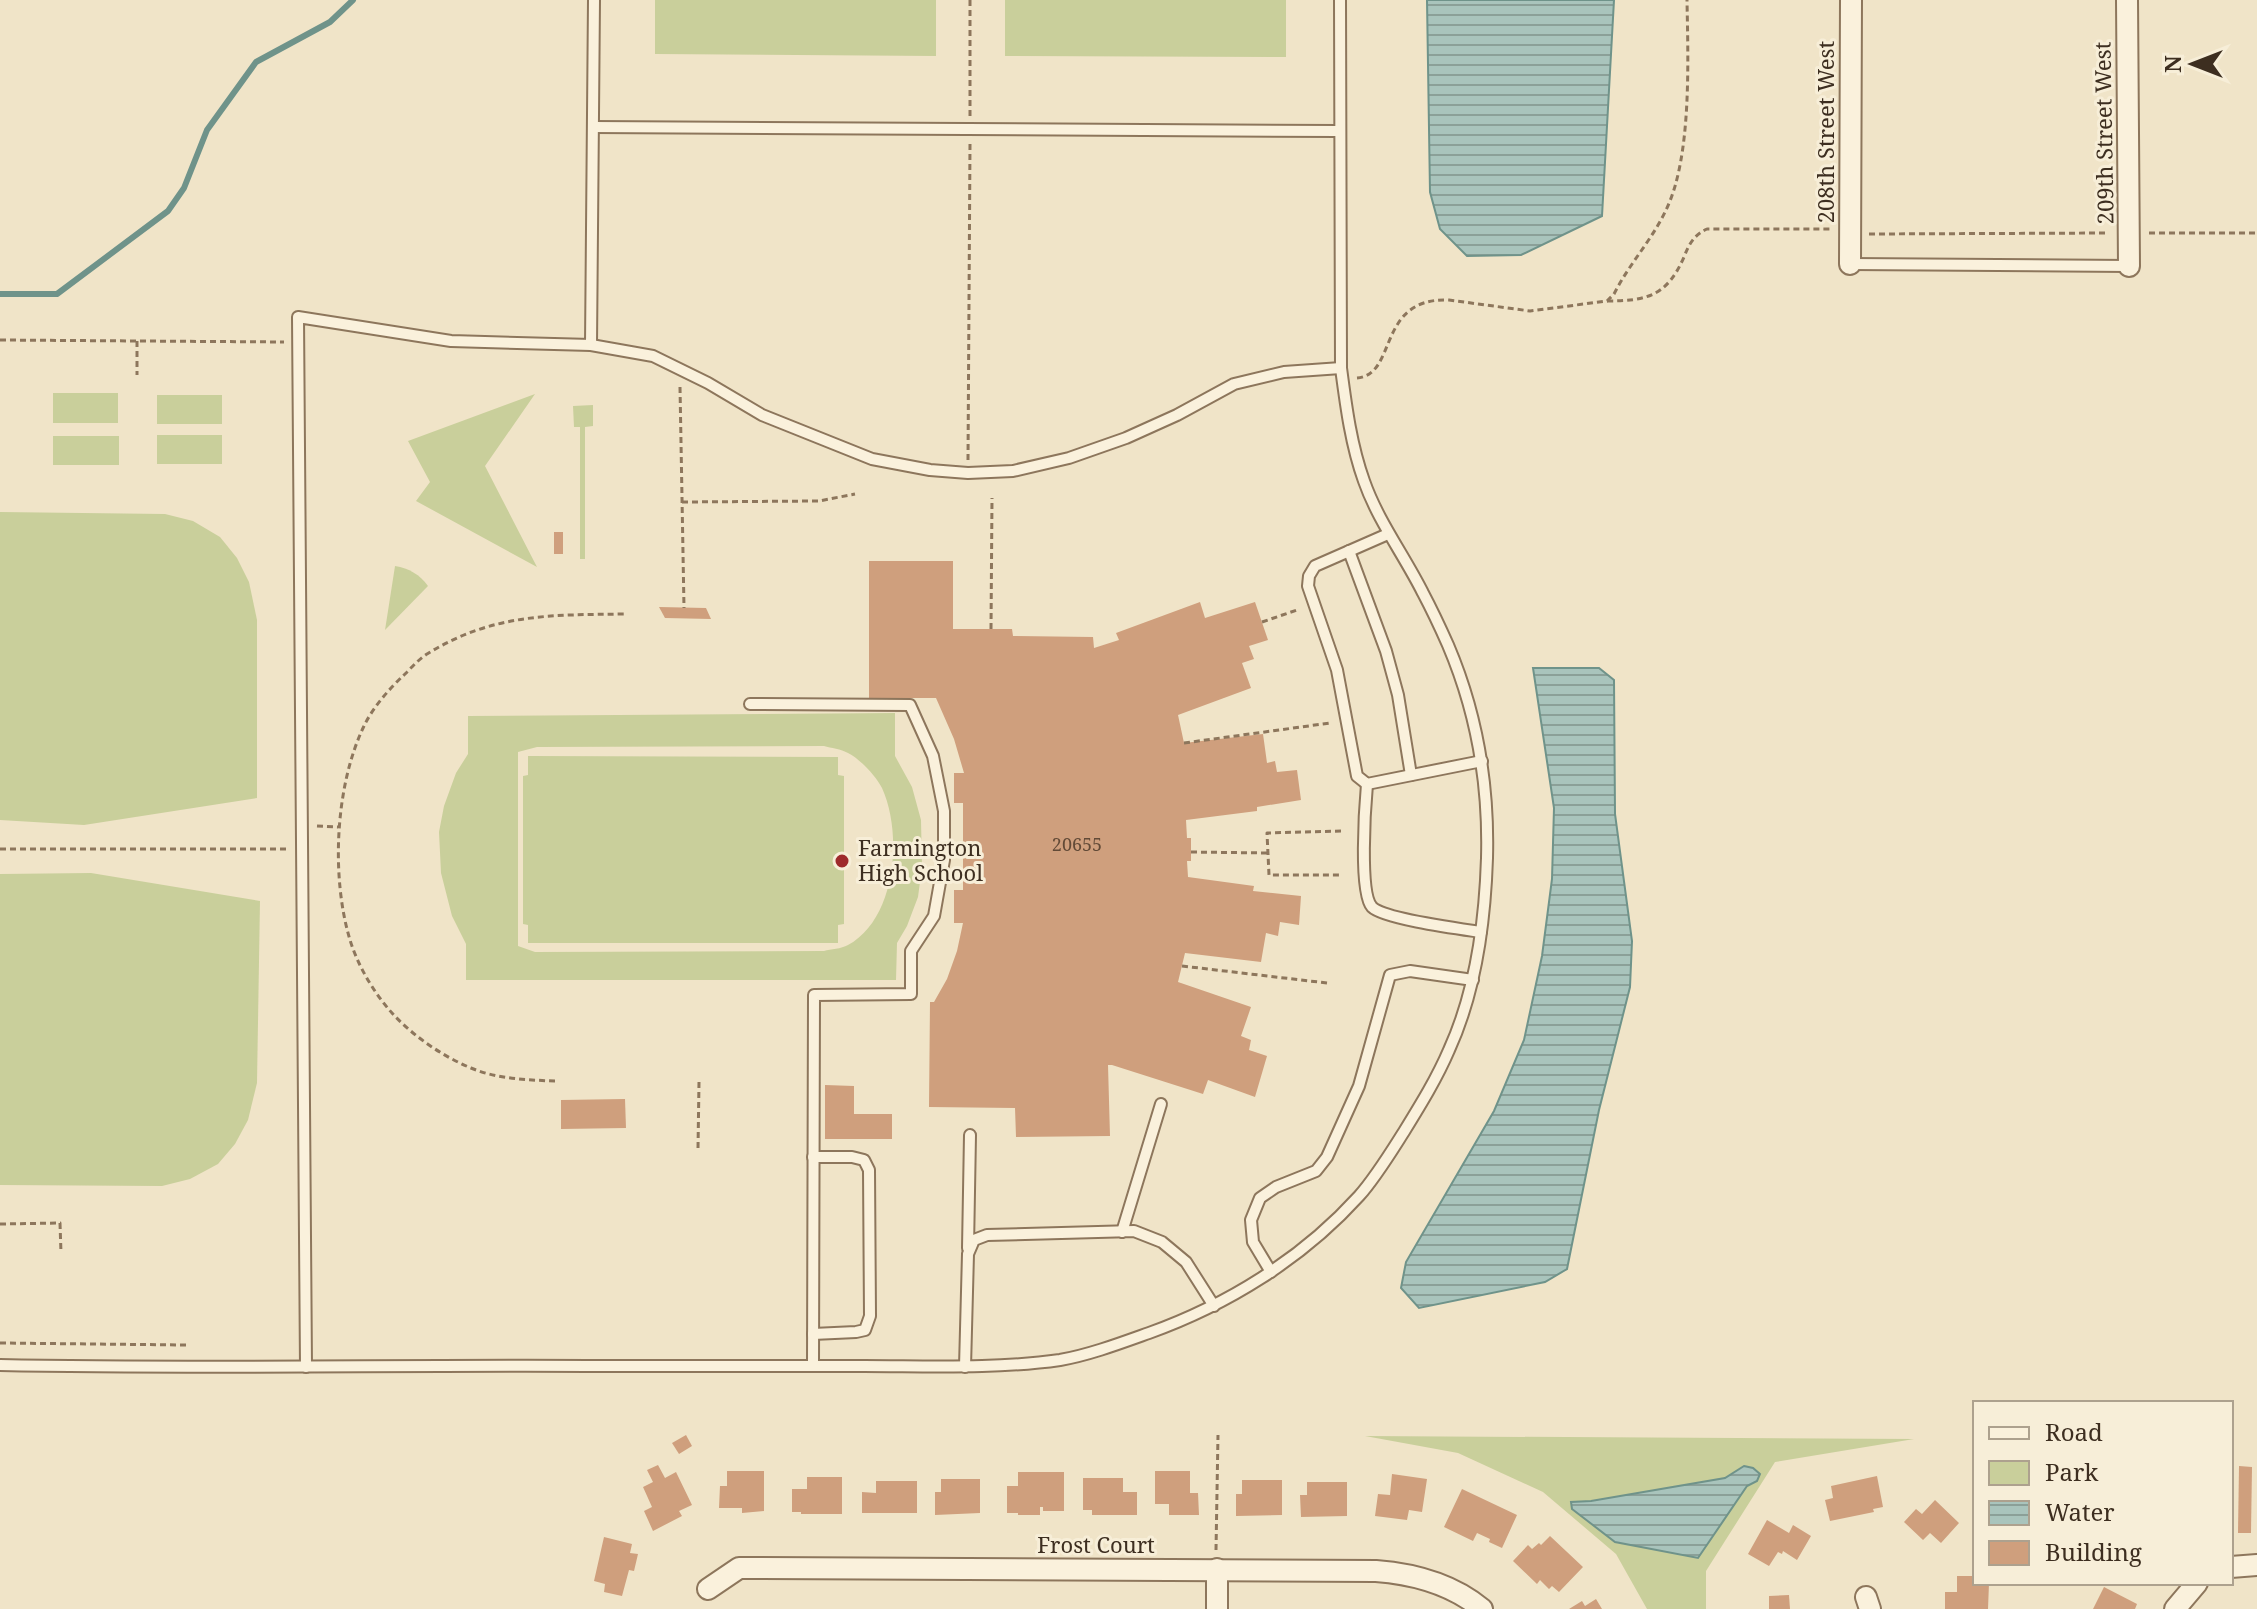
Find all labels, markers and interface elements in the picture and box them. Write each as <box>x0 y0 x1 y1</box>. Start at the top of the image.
north arrow <box>2153 24 2233 104</box>
street label: 208th Street West <box>1810 40 1840 223</box>
street label: 209th Street West <box>2086 41 2120 225</box>
text: N <box>2157 55 2187 73</box>
place label: Farmington High School <box>858 832 983 887</box>
house number: 20655 <box>1052 832 1102 856</box>
marker: Farmington High School <box>833 852 851 870</box>
legend <box>1973 1401 2233 1585</box>
text: Road <box>2045 1415 2103 1448</box>
text: Park <box>2045 1455 2099 1488</box>
text: Water <box>2045 1495 2115 1528</box>
street label: Frost Court <box>1037 1529 1155 1559</box>
text: Building <box>2045 1535 2142 1568</box>

